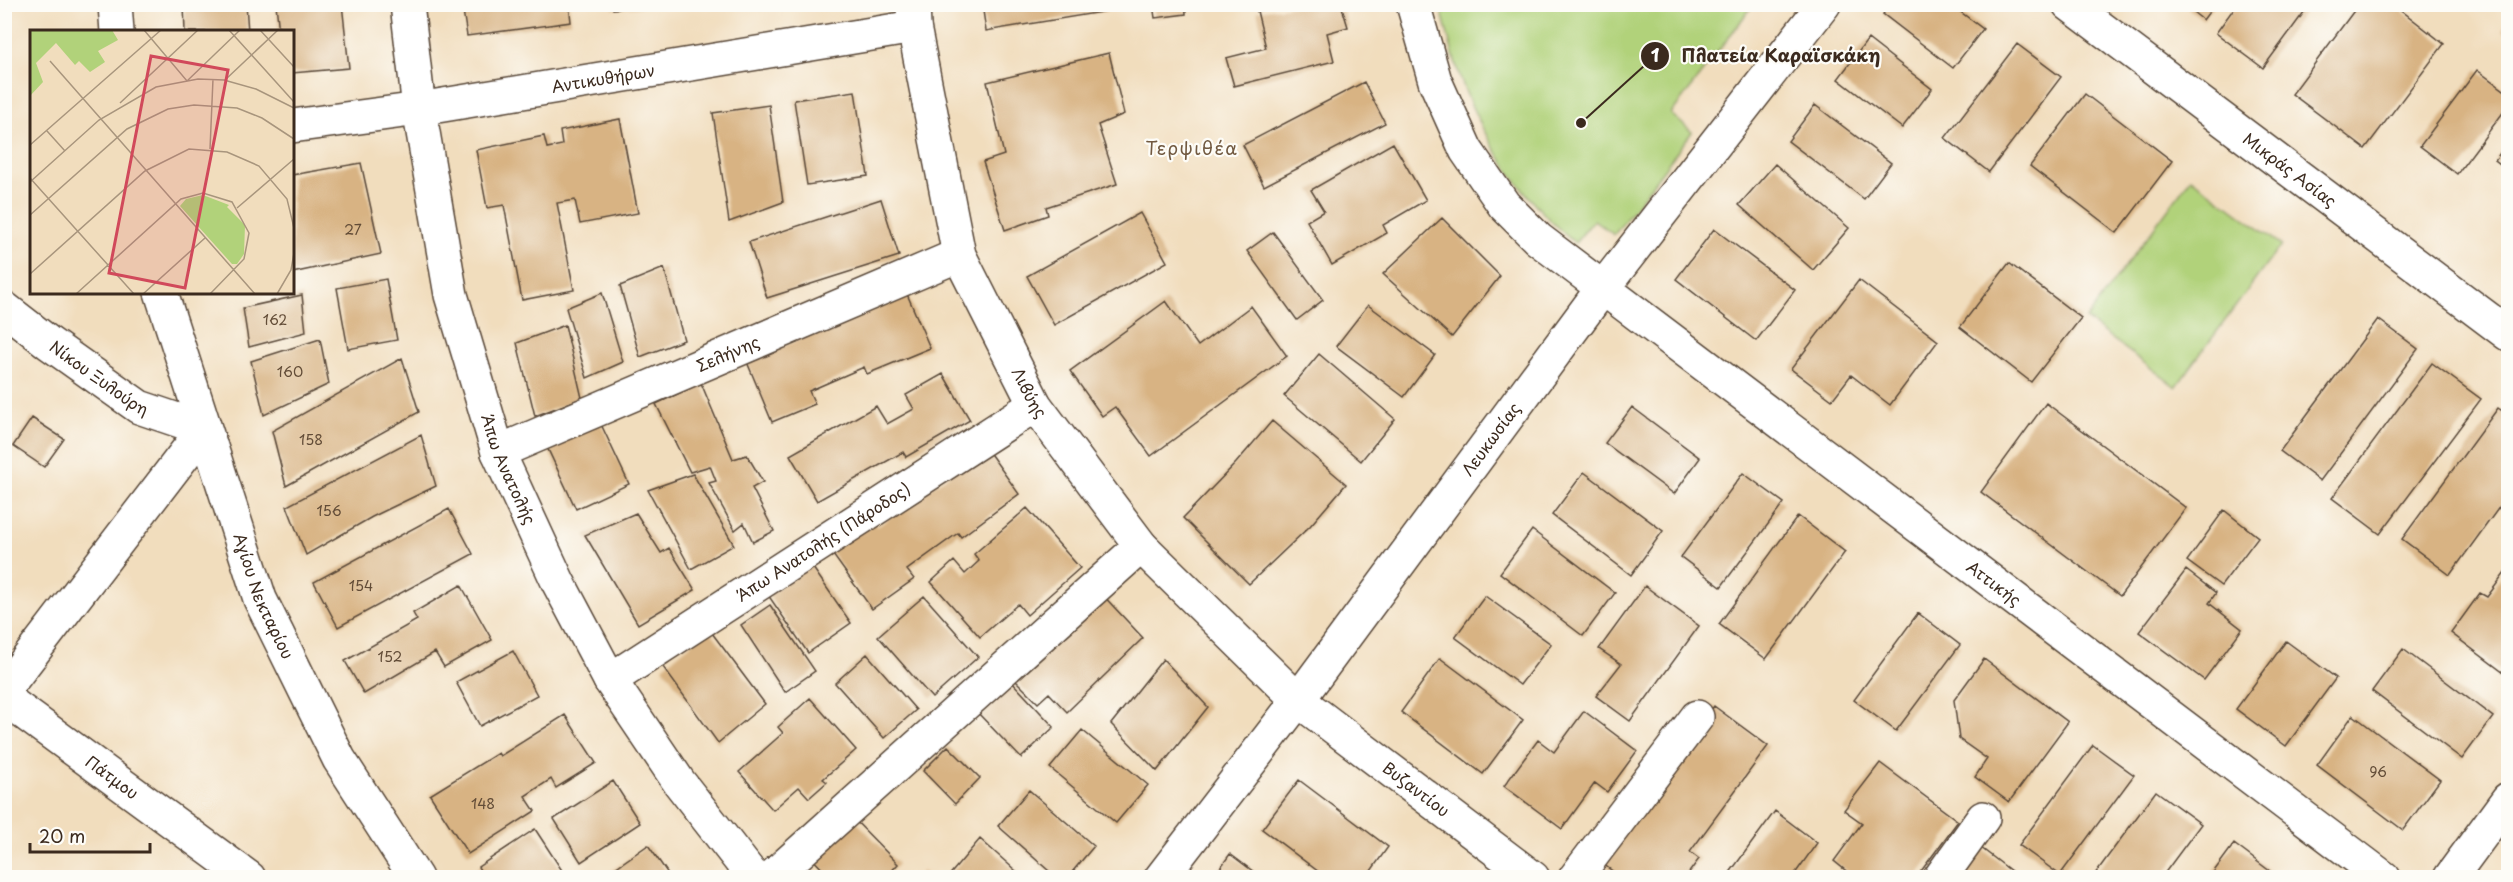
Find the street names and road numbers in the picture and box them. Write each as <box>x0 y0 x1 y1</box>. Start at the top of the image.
street label: Αντικυθήρων <box>550 57 657 98</box>
street label: Μικράς Ασίας <box>2238 126 2342 212</box>
street label: Σελήνης <box>692 329 763 377</box>
street label: Νίκου Ξυλούρη <box>45 334 151 420</box>
street label: Λιβύης <box>1007 363 1053 422</box>
street label: Λευκωσίας <box>1455 397 1525 480</box>
street label: Άπω Ανατολής <box>476 411 543 528</box>
street label: Άπω Ανατολής (Πάροδος) <box>731 476 914 606</box>
street label: Αγίου Νεκταρίου <box>228 530 301 663</box>
street label: Αττικής <box>1962 554 2027 611</box>
street label: Πάτμου <box>81 749 144 804</box>
street label: Βυζαντίου <box>1378 755 1455 822</box>

